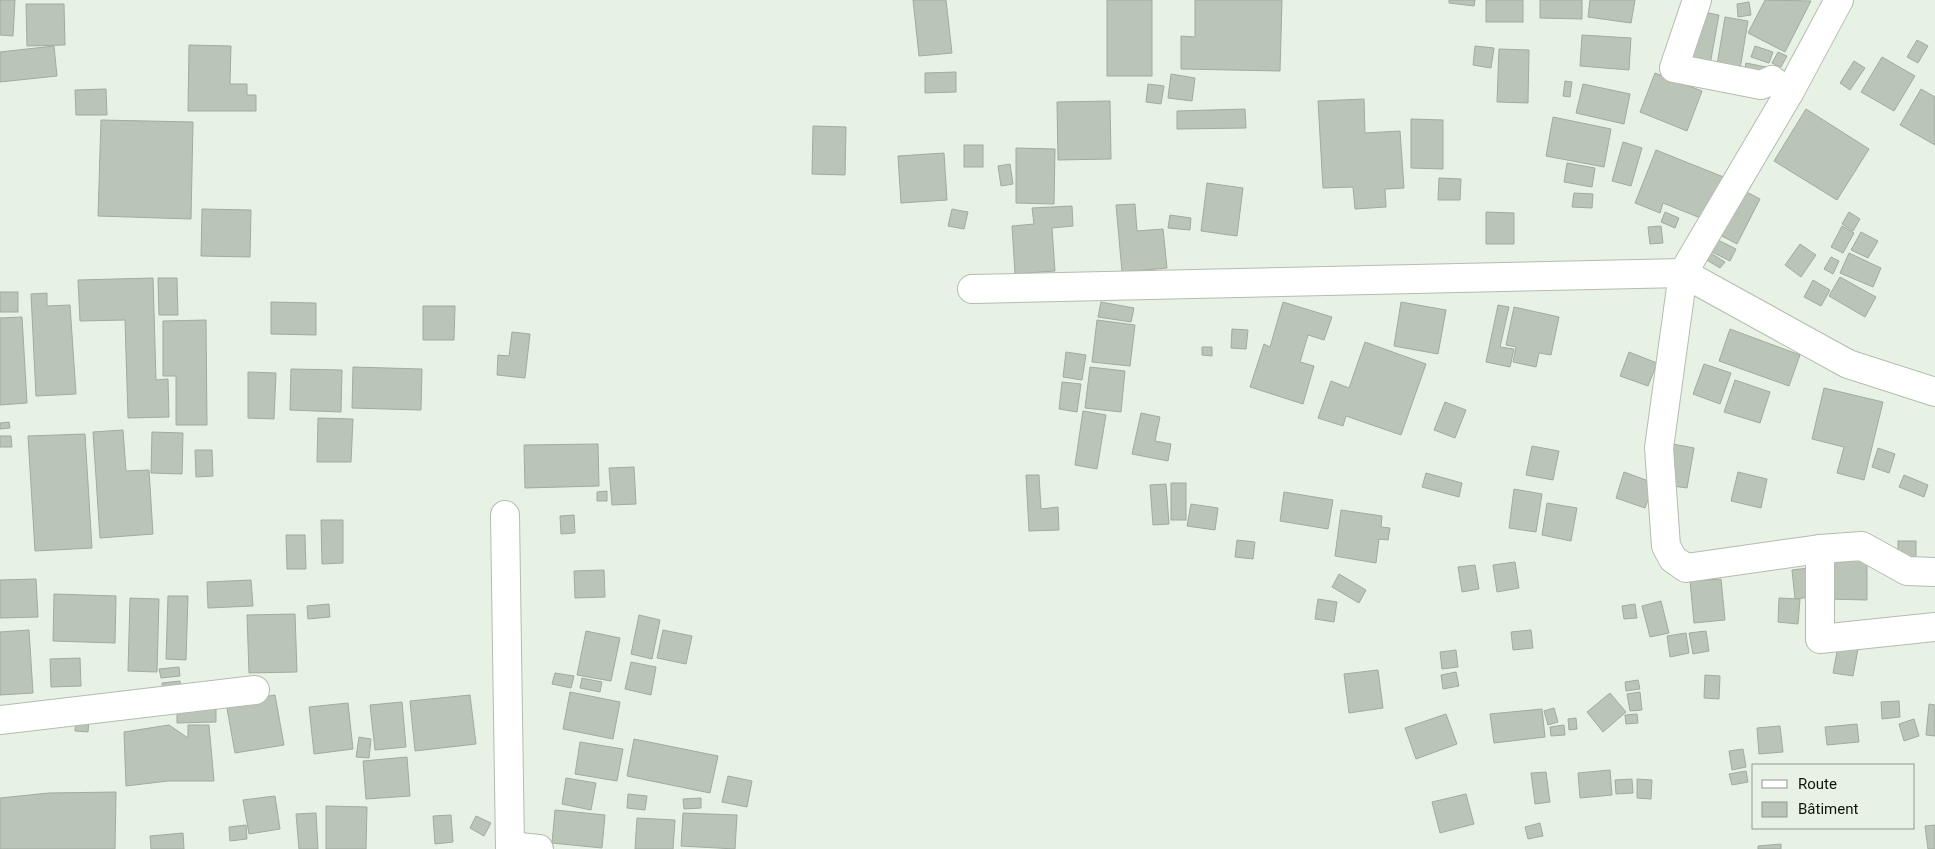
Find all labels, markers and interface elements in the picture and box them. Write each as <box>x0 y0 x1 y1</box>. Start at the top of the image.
legend <box>1752 764 1915 829</box>
text: Route <box>1798 775 1837 793</box>
text: Bâtiment <box>1798 800 1858 818</box>

